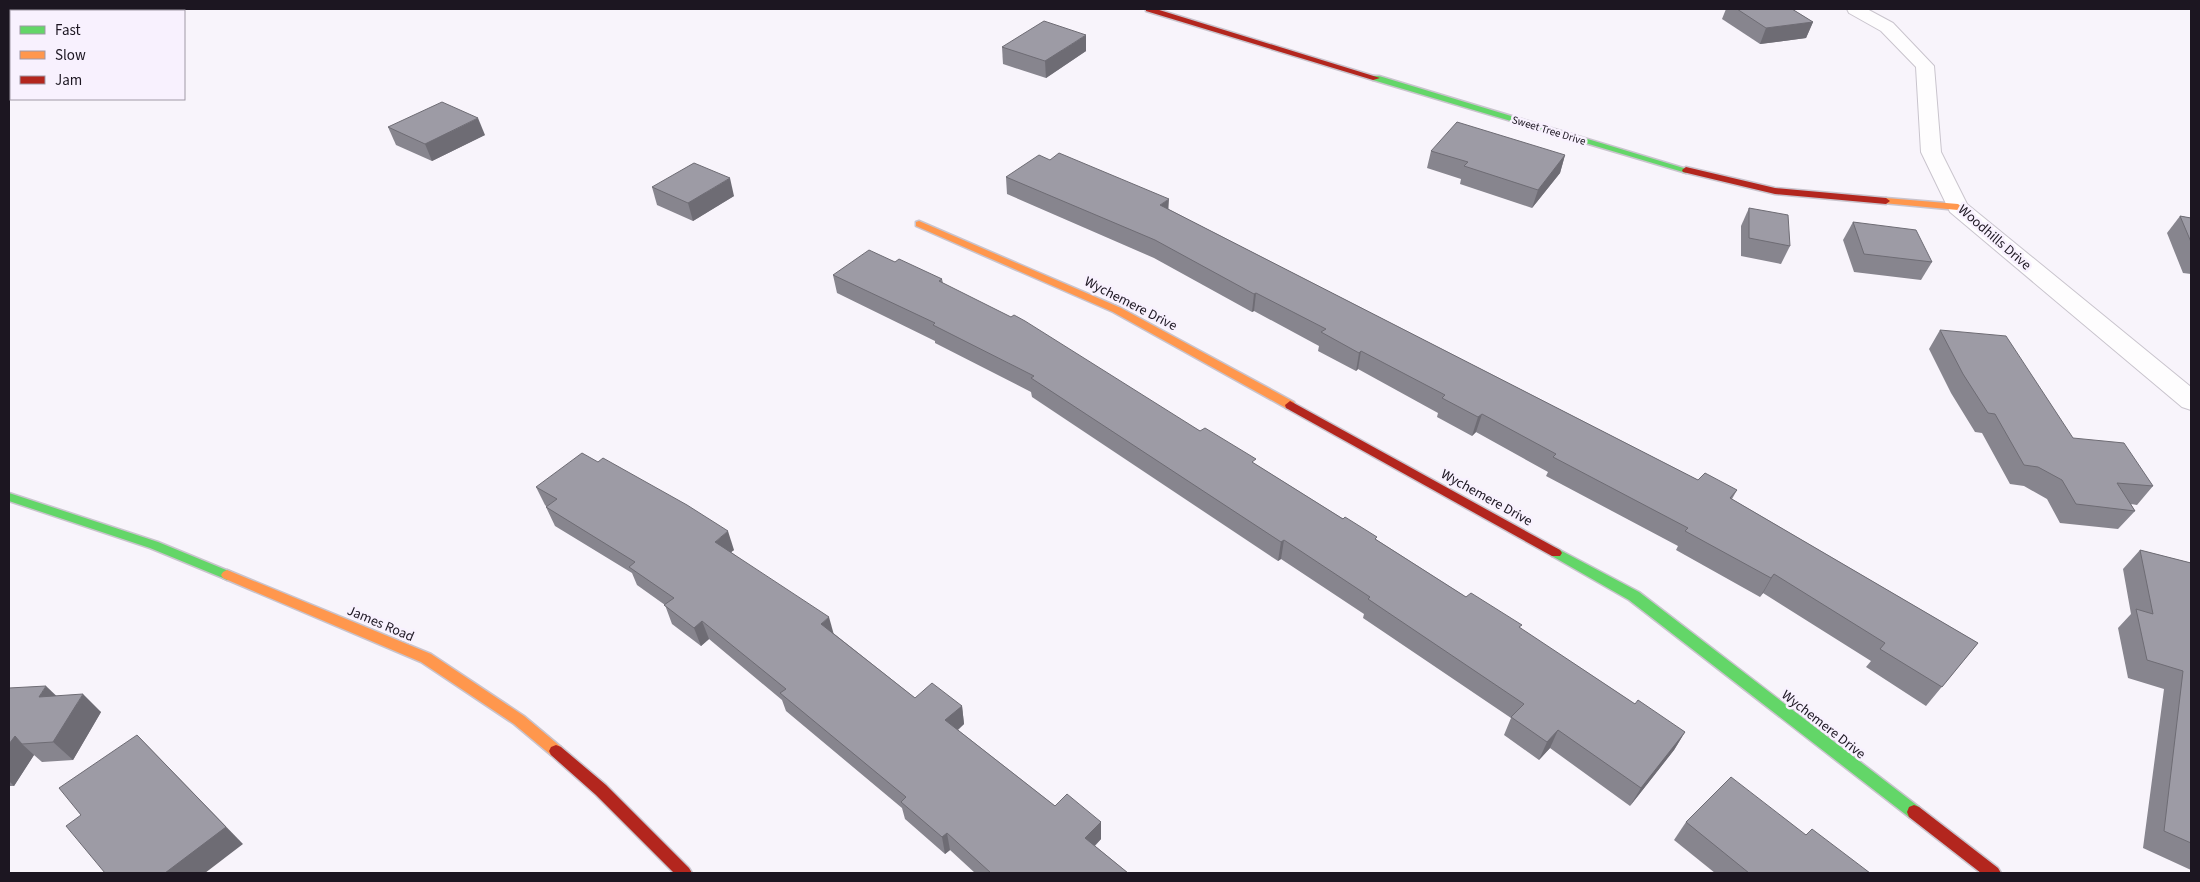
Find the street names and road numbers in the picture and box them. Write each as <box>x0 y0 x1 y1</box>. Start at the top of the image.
street label: Sweet Tree Drive <box>1510 112 1588 149</box>
street label: Woodhills Drive <box>1953 200 2035 275</box>
street label: Wychemere Drive <box>1081 272 1180 336</box>
street label: Wychemere Drive <box>1437 464 1536 531</box>
street label: James Road <box>344 601 417 647</box>
street label: Wychemere Drive <box>1777 686 1870 764</box>

